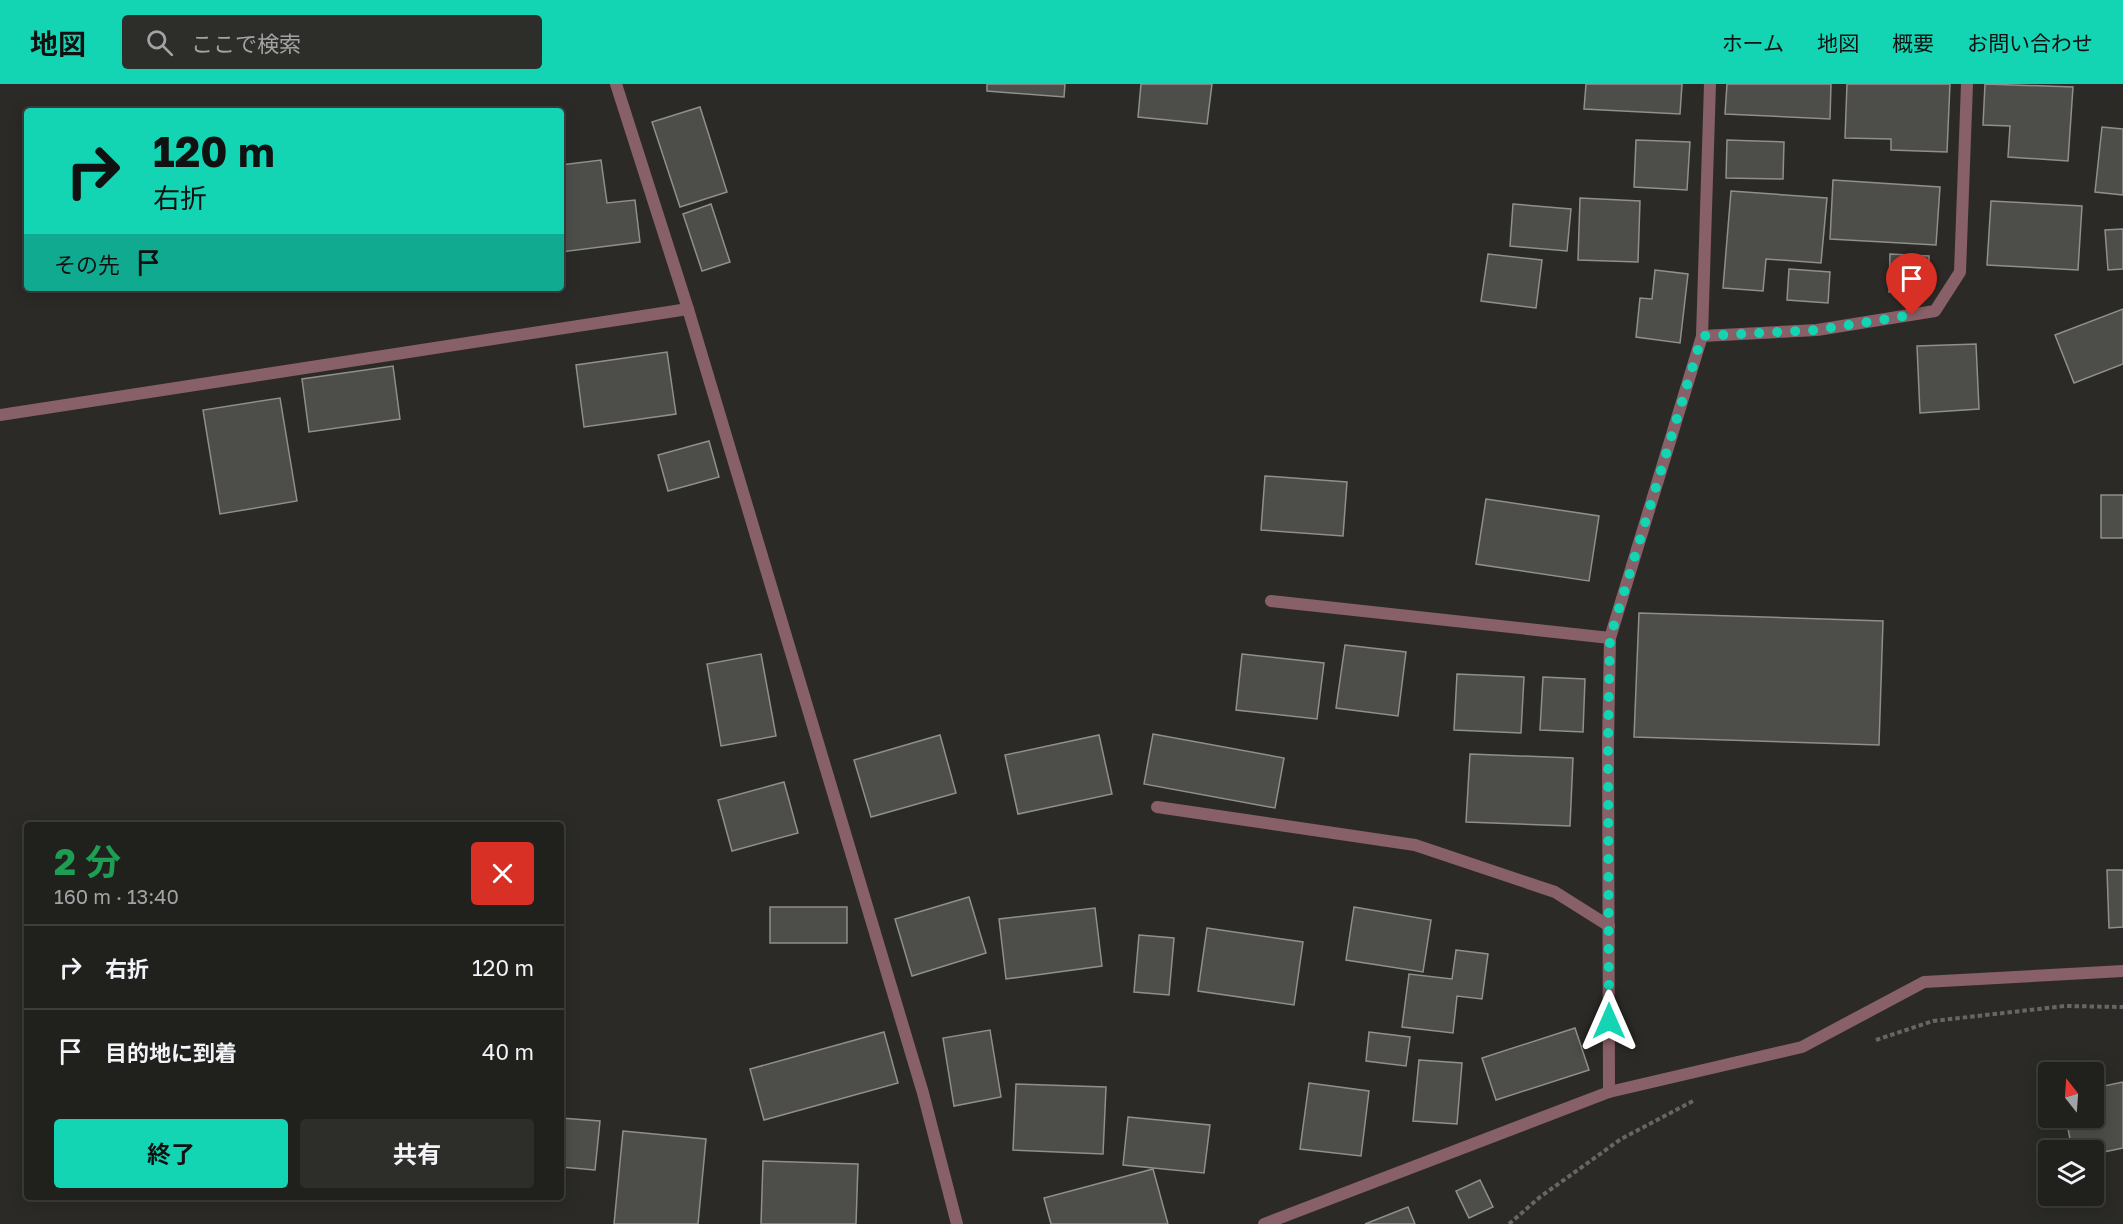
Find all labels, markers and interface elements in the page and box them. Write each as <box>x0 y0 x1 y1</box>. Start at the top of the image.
search box <box>122 15 542 69</box>
icon: search <box>143 26 176 59</box>
text: 地図 <box>30 27 86 60</box>
text: ここで検索 <box>191 30 301 57</box>
text: ホーム <box>1722 30 1784 56</box>
text: 地図 <box>1817 30 1859 56</box>
text: 概要 <box>1892 30 1934 56</box>
text: お問い合わせ <box>1967 30 2093 56</box>
text: 120 m <box>153 126 275 176</box>
icon: right <box>54 132 132 210</box>
text: 右折 <box>153 182 207 214</box>
icon: arrive <box>132 246 165 279</box>
text: その先 <box>54 251 120 278</box>
pin <box>1886 253 1937 315</box>
icon: arrive <box>1895 262 1928 295</box>
text: 2 分 <box>54 840 121 883</box>
button: close <box>471 842 534 905</box>
text: 160 m · 13:40 <box>54 884 179 908</box>
icon: right <box>54 951 87 984</box>
text: 120 m <box>472 954 534 981</box>
text: 右折 <box>105 955 149 982</box>
position arrow <box>1577 989 1641 1053</box>
icon: arrive <box>54 1035 87 1068</box>
text: 40 m <box>482 1038 534 1065</box>
text: 目的地に到着 <box>105 1039 237 1066</box>
north arrow <box>2038 1062 2104 1128</box>
map controls <box>2038 1062 2104 1206</box>
button: 終了 <box>54 1119 288 1188</box>
button: 共有 <box>300 1119 534 1188</box>
button: layers <box>2038 1140 2104 1206</box>

